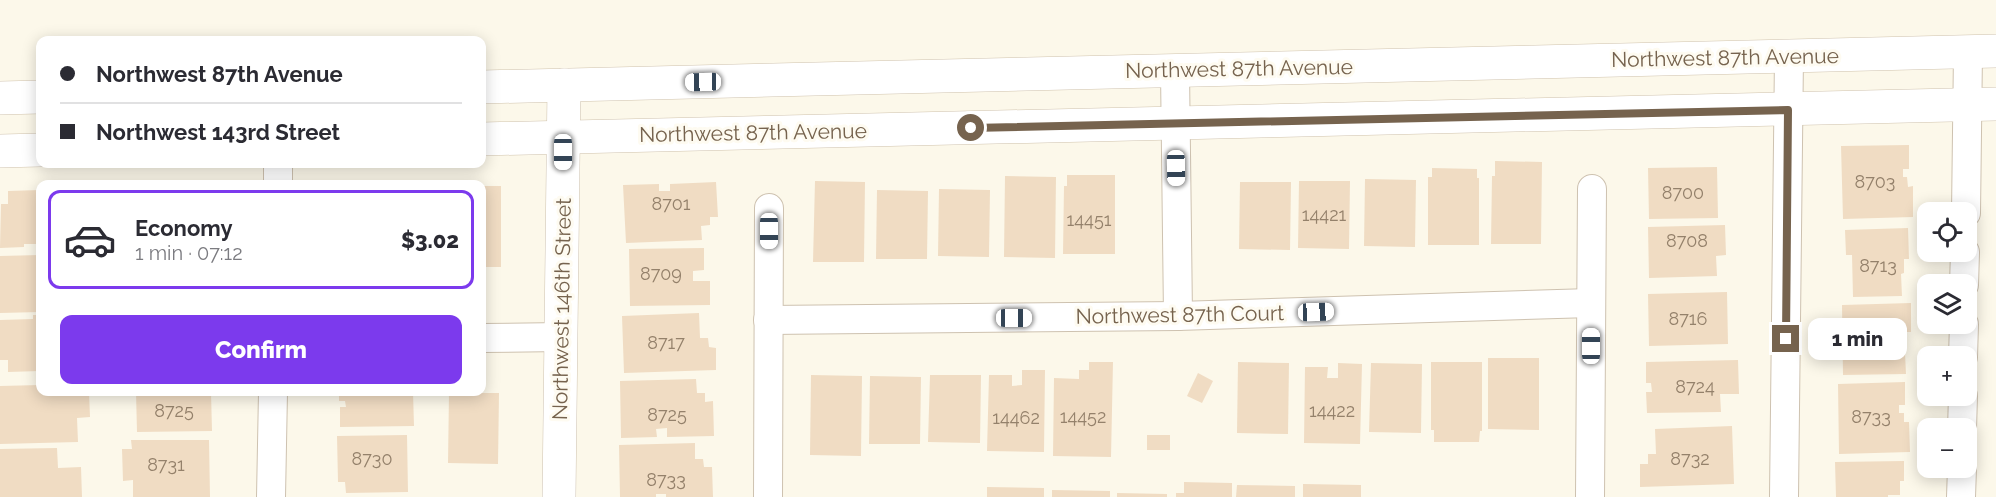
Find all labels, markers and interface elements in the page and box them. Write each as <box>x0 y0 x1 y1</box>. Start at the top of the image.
street label: Northwest 87th Avenue <box>1611 43 1839 72</box>
street label: Northwest 87th Avenue <box>1125 54 1353 83</box>
text: Northwest 87th Avenue <box>96 61 343 87</box>
car <box>685 73 721 91</box>
route start <box>957 114 984 141</box>
street label: Northwest 87th Avenue <box>639 118 867 147</box>
text: Northwest 143rd Street <box>96 119 340 145</box>
car <box>554 134 572 170</box>
car <box>1167 150 1185 186</box>
house number: 8703 <box>1855 171 1895 192</box>
house number: 8700 <box>1662 182 1704 203</box>
house number: 8701 <box>652 193 691 214</box>
street label: Northwest 146th Street <box>547 198 576 420</box>
map controls <box>1917 202 1977 478</box>
button: locate <box>1917 202 1977 262</box>
house number: 14421 <box>1302 204 1347 225</box>
house number: 14451 <box>1067 209 1112 230</box>
icon: car <box>63 213 117 267</box>
car <box>760 213 778 249</box>
text: Economy <box>135 215 233 241</box>
text: $3.02 <box>401 227 459 253</box>
house number: 8708 <box>1666 230 1708 251</box>
text: 1 min · 07:12 <box>135 241 243 265</box>
house number: 8713 <box>1859 255 1897 276</box>
house number: 8709 <box>640 263 682 284</box>
button: layers <box>1917 274 1977 334</box>
street label: Northwest 87th Court <box>1075 300 1284 329</box>
car <box>1298 302 1334 322</box>
house number: 8716 <box>1669 308 1708 329</box>
car <box>996 309 1032 327</box>
button: Confirm <box>60 315 462 384</box>
callout: 1 min <box>1807 318 1906 360</box>
route end <box>1772 325 1799 352</box>
text: 1 min <box>1832 327 1883 351</box>
car <box>1582 328 1600 364</box>
house number: 8717 <box>647 332 685 353</box>
button: + <box>1917 346 1977 406</box>
house number: 8724 <box>1675 376 1715 397</box>
house number: 8725 <box>154 400 194 421</box>
house number: 14422 <box>1309 400 1355 421</box>
house number: 8725 <box>647 404 687 425</box>
house number: 14452 <box>1060 406 1106 427</box>
house number: 8733 <box>1851 406 1891 427</box>
house number: 14462 <box>992 407 1040 428</box>
button: − <box>1917 418 1977 478</box>
house number: 8730 <box>352 448 392 469</box>
house number: 8732 <box>1670 448 1710 469</box>
house number: 8731 <box>147 454 185 475</box>
house number: 8733 <box>646 469 686 490</box>

